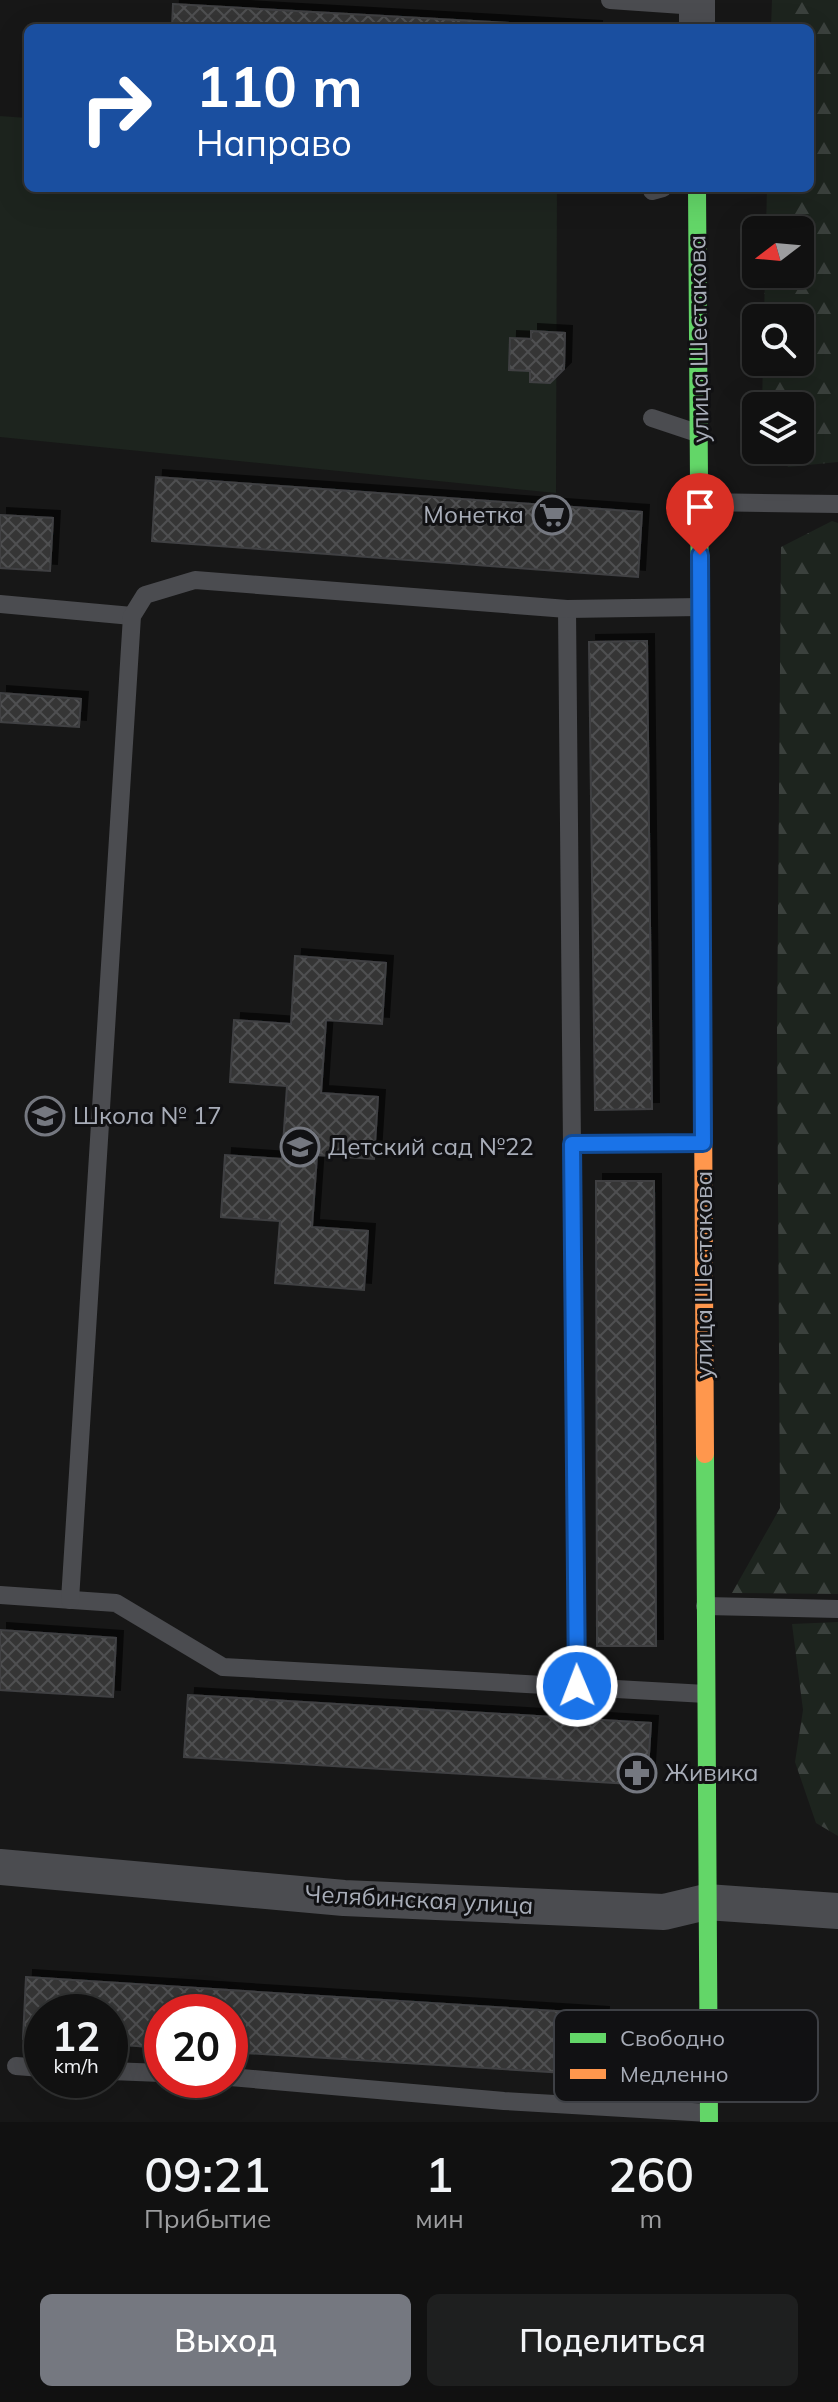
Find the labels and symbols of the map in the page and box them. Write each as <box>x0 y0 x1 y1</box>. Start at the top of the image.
north arrow <box>742 216 814 288</box>
street label: улица Шестакова <box>681 235 715 443</box>
pin <box>666 473 734 555</box>
supermarket icon: Монетка <box>531 494 573 536</box>
place label: Монетка <box>423 499 524 529</box>
school or university icon: Школа № 17 <box>24 1095 66 1137</box>
place label: Школа № 17 <box>73 1100 222 1130</box>
school or university icon: Детский сад №22 <box>279 1126 321 1168</box>
place label: Детский сад №22 <box>328 1131 534 1161</box>
street label: улица Шестакова <box>688 1171 718 1379</box>
position arrow <box>535 1644 619 1728</box>
pharmacy icon: Живика <box>616 1752 658 1794</box>
place label: Живика <box>665 1757 758 1787</box>
street label: Челябинская улица <box>304 1878 534 1920</box>
speed limit sign: 20 <box>144 1994 248 2098</box>
legend <box>554 2010 818 2102</box>
text: Свободно <box>620 2024 725 2052</box>
text: Медленно <box>620 2060 729 2088</box>

